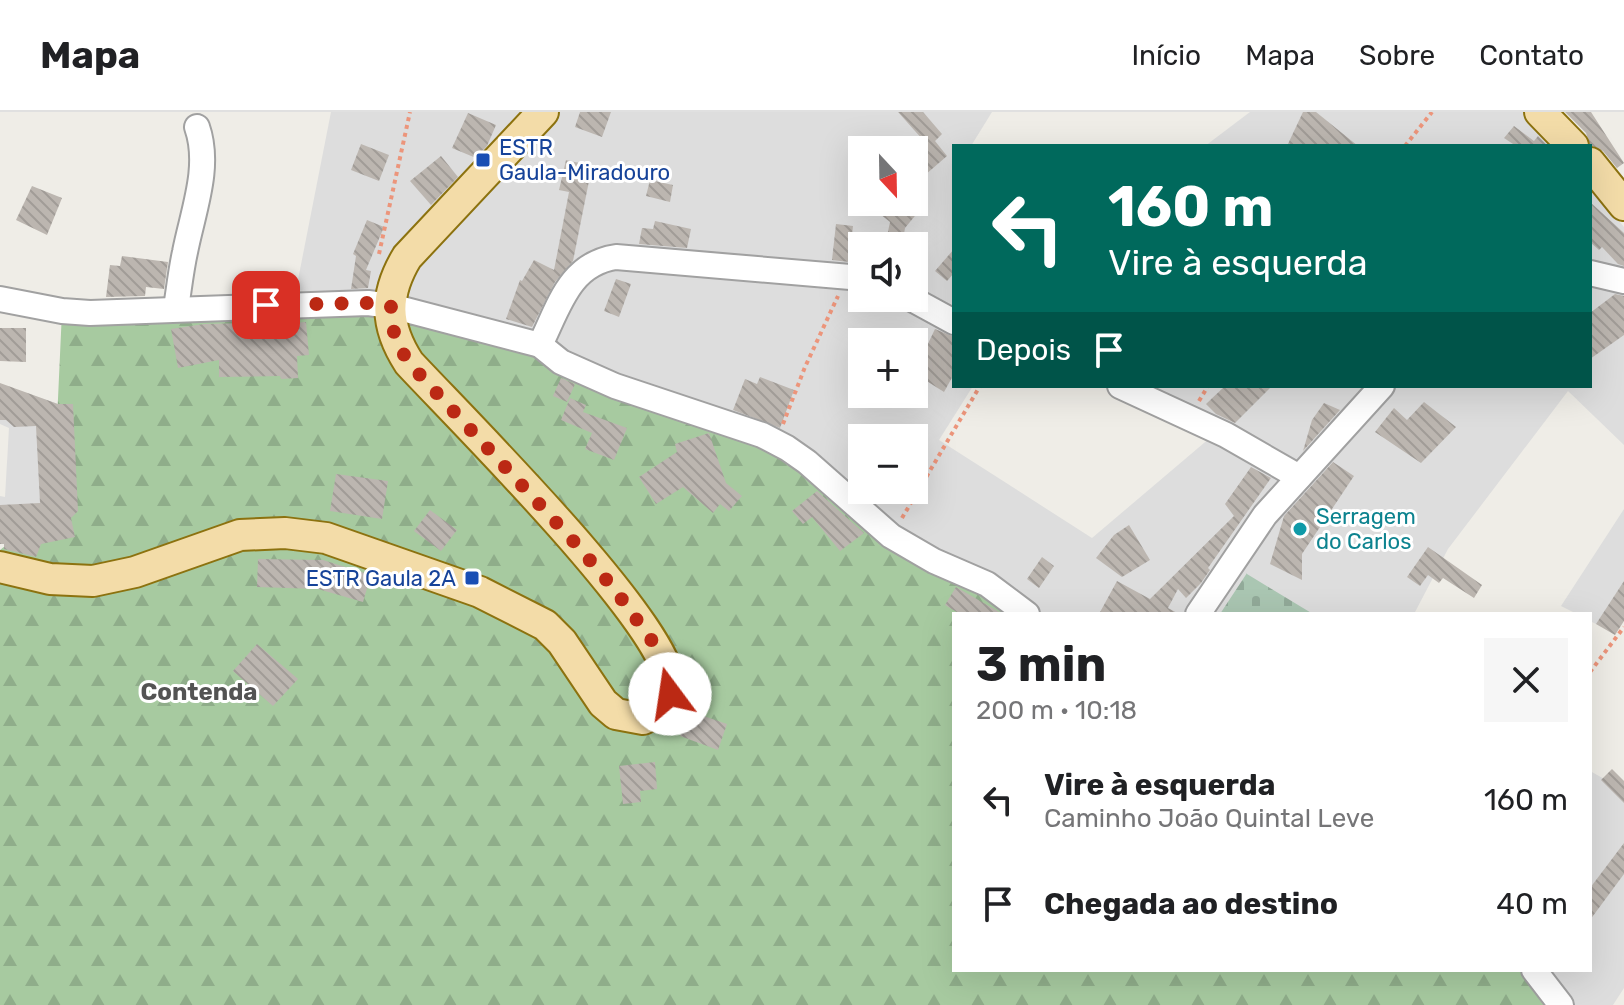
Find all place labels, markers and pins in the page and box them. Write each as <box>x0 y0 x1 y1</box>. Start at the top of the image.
place label: ESTR Gaula-Miradouro <box>499 134 670 186</box>
marker: ESTR Gaula-Miradouro <box>474 151 492 169</box>
pin <box>232 271 300 339</box>
place label: Serragem do Carlos <box>1316 503 1416 555</box>
marker: Serragem do Carlos <box>1291 520 1309 538</box>
place label: ESTR Gaula 2A <box>306 565 456 592</box>
marker: ESTR Gaula 2A <box>463 569 481 587</box>

